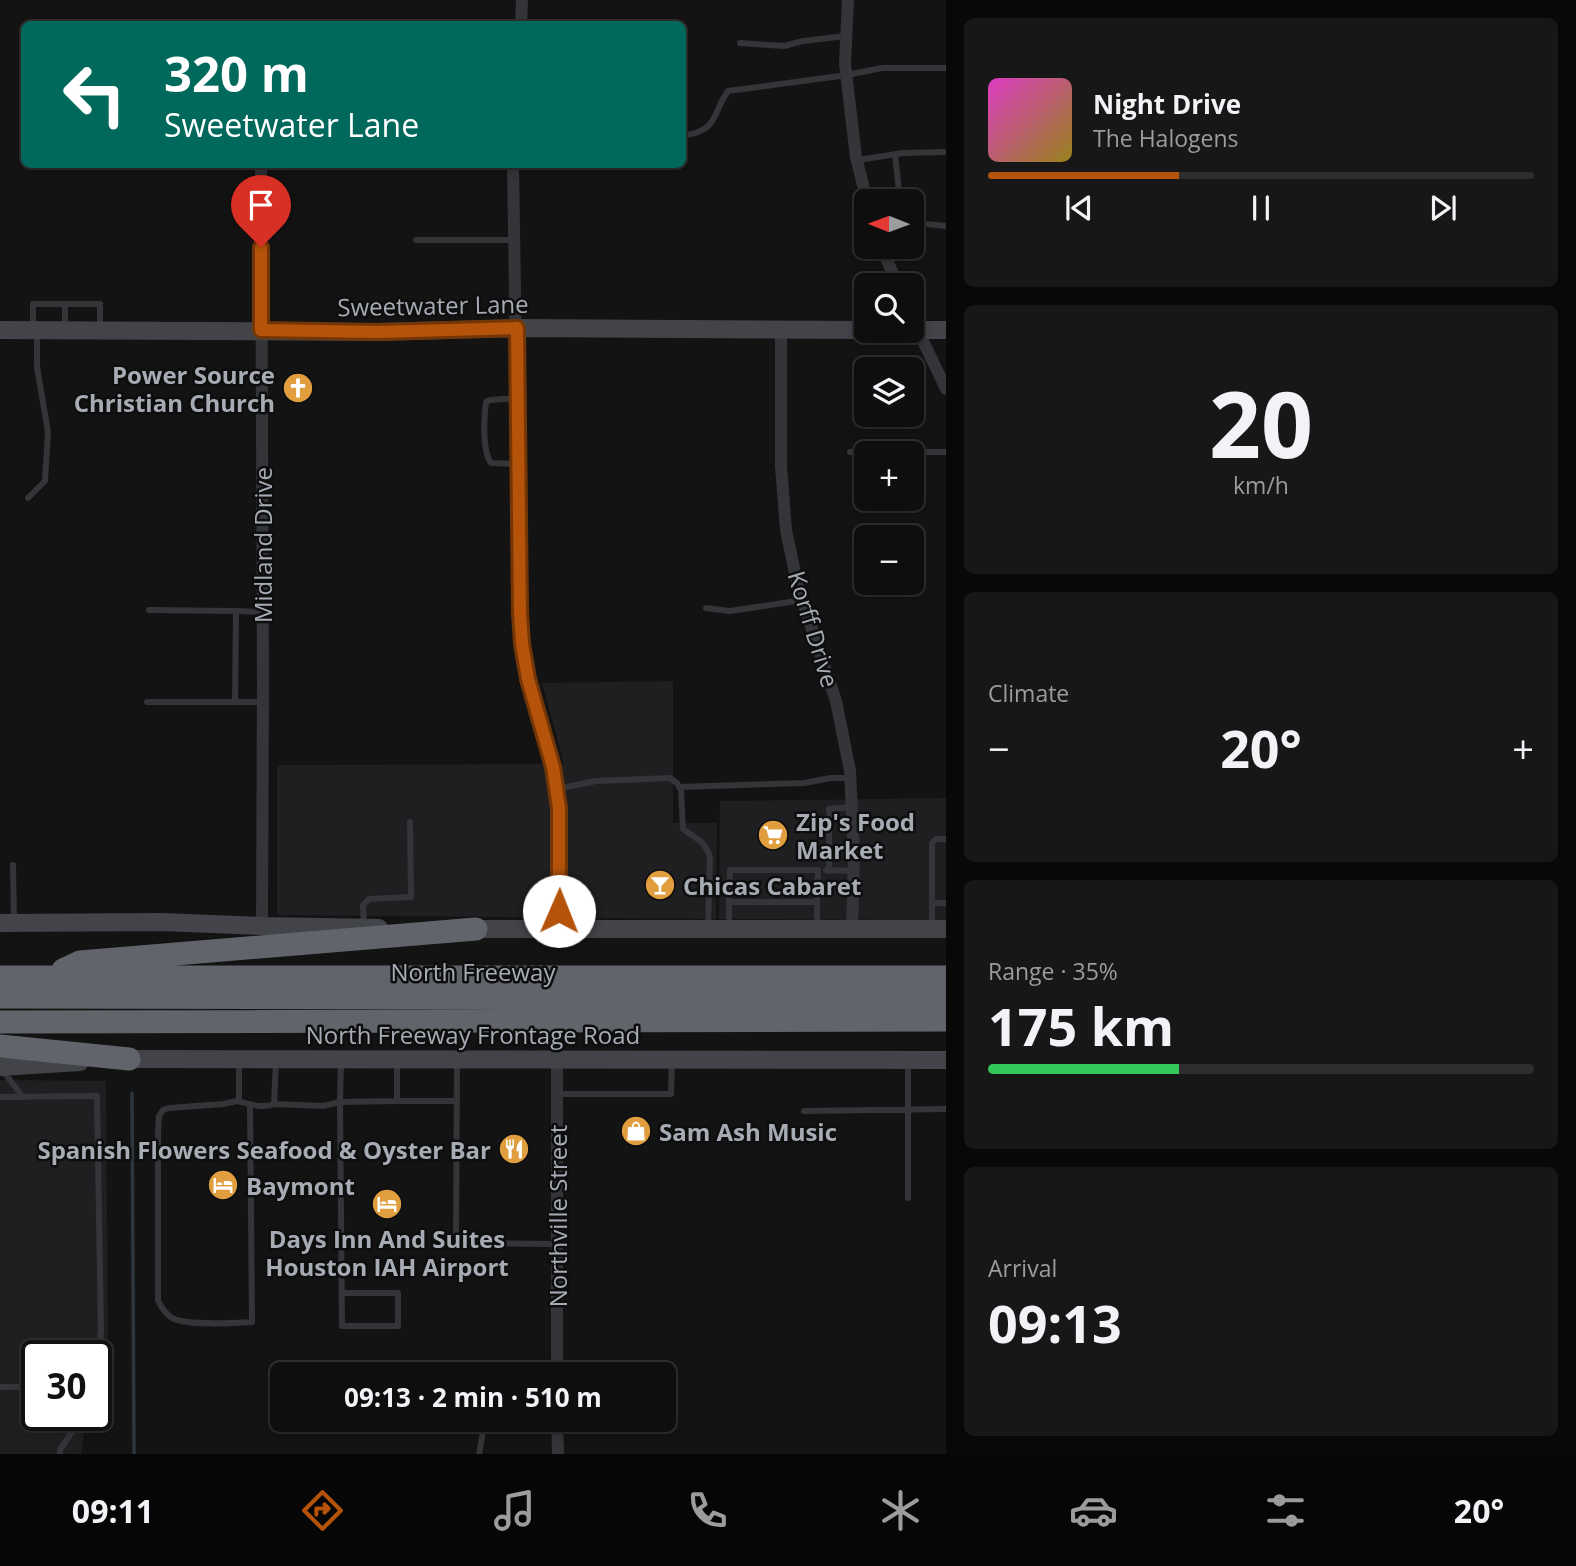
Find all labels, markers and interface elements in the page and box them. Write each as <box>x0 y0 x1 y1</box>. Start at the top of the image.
text: 320 m <box>164 40 309 106</box>
icon: left <box>49 49 140 140</box>
text: Night Drive <box>1093 86 1241 122</box>
text: Sweetwater Lane <box>164 103 419 146</box>
text: The Halogens <box>1093 122 1239 154</box>
pin <box>231 175 291 247</box>
icon: arrive <box>242 186 280 224</box>
north arrow <box>854 189 924 259</box>
map controls <box>854 189 924 595</box>
icon: previous <box>1060 189 1098 227</box>
icon: pause <box>1242 189 1280 227</box>
icon: next <box>1424 189 1462 227</box>
button: search <box>854 273 924 343</box>
street label: Sweetwater Lane <box>337 287 529 323</box>
button: layers <box>854 357 924 427</box>
place label: Power Source Christian Church <box>74 358 275 419</box>
text: 20 <box>1209 361 1313 485</box>
church icon: Power Source Christian Church <box>281 371 315 405</box>
button: + <box>854 441 924 511</box>
street label: Midland Drive <box>246 467 279 623</box>
text: km/h <box>1233 469 1289 501</box>
button: − <box>854 525 924 595</box>
street label: Korff Drive <box>781 567 847 691</box>
text: Climate <box>988 677 1069 709</box>
text: 20° <box>1220 712 1302 783</box>
text: − <box>988 722 1010 774</box>
text: + <box>1512 722 1534 774</box>
place label: Zip's Food Market <box>796 805 915 866</box>
supermarket icon: Zip's Food Market <box>756 818 790 852</box>
bar icon: Chicas Cabaret <box>643 868 677 902</box>
place label: Chicas Cabaret <box>683 869 861 902</box>
position arrow <box>522 874 596 948</box>
street label: North Freeway <box>391 955 556 988</box>
text: Range · 35% <box>988 955 1118 987</box>
text: 175 km <box>988 990 1174 1061</box>
street label: North Freeway Frontage Road <box>306 1018 640 1051</box>
shop icon: Sam Ash Music <box>619 1114 653 1148</box>
place label: Sam Ash Music <box>659 1115 837 1148</box>
street label: Northville Street <box>541 1125 574 1307</box>
restaurant icon: Spanish Flowers Seafood & Oyster Bar <box>497 1132 531 1166</box>
place label: Spanish Flowers Seafood & Oyster Bar <box>37 1133 491 1166</box>
hotel icon: Baymont <box>206 1168 240 1202</box>
place label: Baymont <box>246 1169 355 1202</box>
hotel icon: Days Inn And Suites Houston IAH Airport <box>370 1187 404 1221</box>
place label: Days Inn And Suites Houston IAH Airport <box>265 1222 509 1283</box>
text: Arrival <box>988 1252 1057 1284</box>
text: 09:13 <box>988 1287 1122 1358</box>
speed limit sign: 30 <box>21 1340 112 1431</box>
text: 09:13 · 2 min · 510 m <box>344 1379 602 1415</box>
icon: directions <box>298 1486 347 1535</box>
icon: music <box>490 1486 539 1535</box>
icon: phone <box>683 1486 732 1535</box>
icon: climate <box>876 1486 925 1535</box>
icon: car <box>1069 1486 1118 1535</box>
icon: filters <box>1261 1486 1310 1535</box>
text: 09:11 <box>72 1489 154 1532</box>
text: 20° <box>1454 1489 1504 1532</box>

